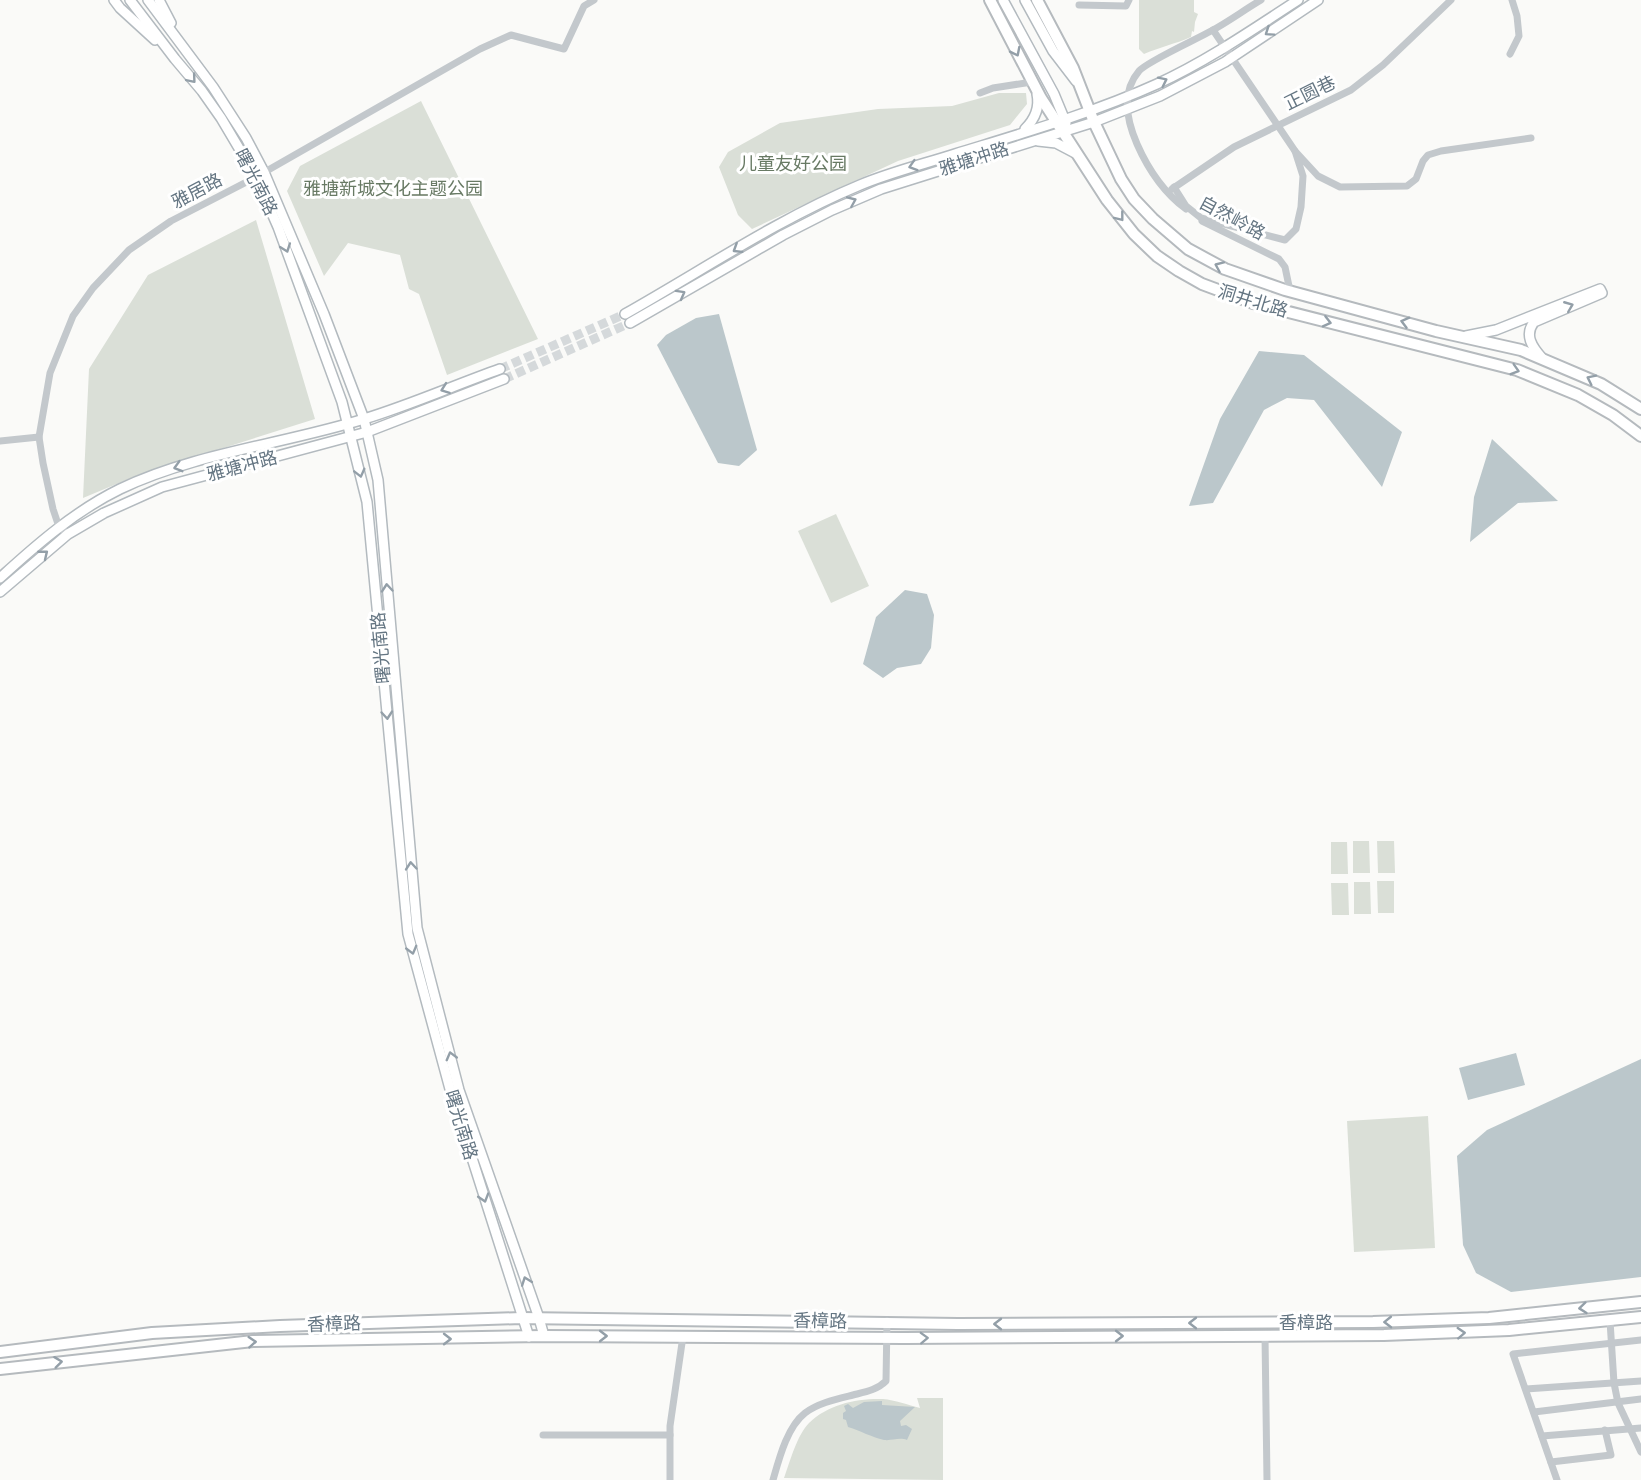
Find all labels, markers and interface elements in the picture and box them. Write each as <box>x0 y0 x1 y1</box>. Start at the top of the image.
one-way arrow <box>1265 25 1276 36</box>
one-way arrow <box>1009 46 1021 57</box>
street label: 正圆巷 <box>1280 70 1339 115</box>
one-way arrow <box>185 72 196 83</box>
one-way arrow <box>1156 76 1167 88</box>
street label: 雅塘冲路 <box>936 136 1012 181</box>
street label: 曙光南路 <box>230 144 283 219</box>
park label: 儿童友好公园 <box>739 152 847 175</box>
one-way arrow <box>908 159 919 171</box>
street label: 雅居路 <box>168 168 226 213</box>
park label: 雅塘新城文化主题公园 <box>303 177 483 200</box>
street label: 自然岭路 <box>1195 191 1269 245</box>
one-way arrow <box>846 196 857 208</box>
one-way arrow <box>1113 210 1124 221</box>
one-way arrow <box>733 241 743 253</box>
one-way arrow <box>279 243 292 253</box>
one-way arrow <box>1214 261 1225 273</box>
street label: 洞井北路 <box>1215 279 1291 322</box>
one-way arrow <box>675 290 685 301</box>
one-way arrow <box>1563 301 1574 313</box>
one-way arrow <box>1321 314 1331 327</box>
one-way arrow <box>1400 317 1411 329</box>
one-way arrow <box>1509 363 1520 375</box>
one-way arrow <box>1586 375 1597 387</box>
one-way arrow <box>440 382 451 394</box>
street label: 雅塘冲路 <box>204 445 280 486</box>
one-way arrow <box>173 460 183 473</box>
one-way arrow <box>353 468 366 478</box>
one-way arrow <box>37 550 48 561</box>
one-way arrow <box>381 583 394 592</box>
street label: 曙光南路 <box>366 611 395 685</box>
one-way arrow <box>380 710 393 720</box>
one-way arrow <box>405 861 418 870</box>
one-way arrow <box>405 945 418 955</box>
one-way arrow <box>445 1051 458 1061</box>
street label: 曙光南路 <box>440 1087 483 1163</box>
one-way arrow <box>477 1192 489 1203</box>
one-way arrow <box>521 1276 533 1287</box>
one-way arrow <box>1578 1301 1587 1314</box>
street label: 香樟路 <box>793 1309 847 1332</box>
street label: 香樟路 <box>307 1311 361 1336</box>
street label: 香樟路 <box>1279 1311 1333 1334</box>
one-way arrow <box>1384 1316 1393 1328</box>
one-way arrow <box>1189 1317 1198 1329</box>
one-way arrow <box>994 1318 1003 1330</box>
one-way arrow <box>1456 1326 1465 1339</box>
one-way arrow <box>598 1330 607 1342</box>
one-way arrow <box>1114 1330 1123 1342</box>
one-way arrow <box>442 1332 451 1345</box>
one-way arrow <box>919 1332 928 1344</box>
one-way arrow <box>247 1335 256 1348</box>
one-way arrow <box>53 1357 63 1369</box>

